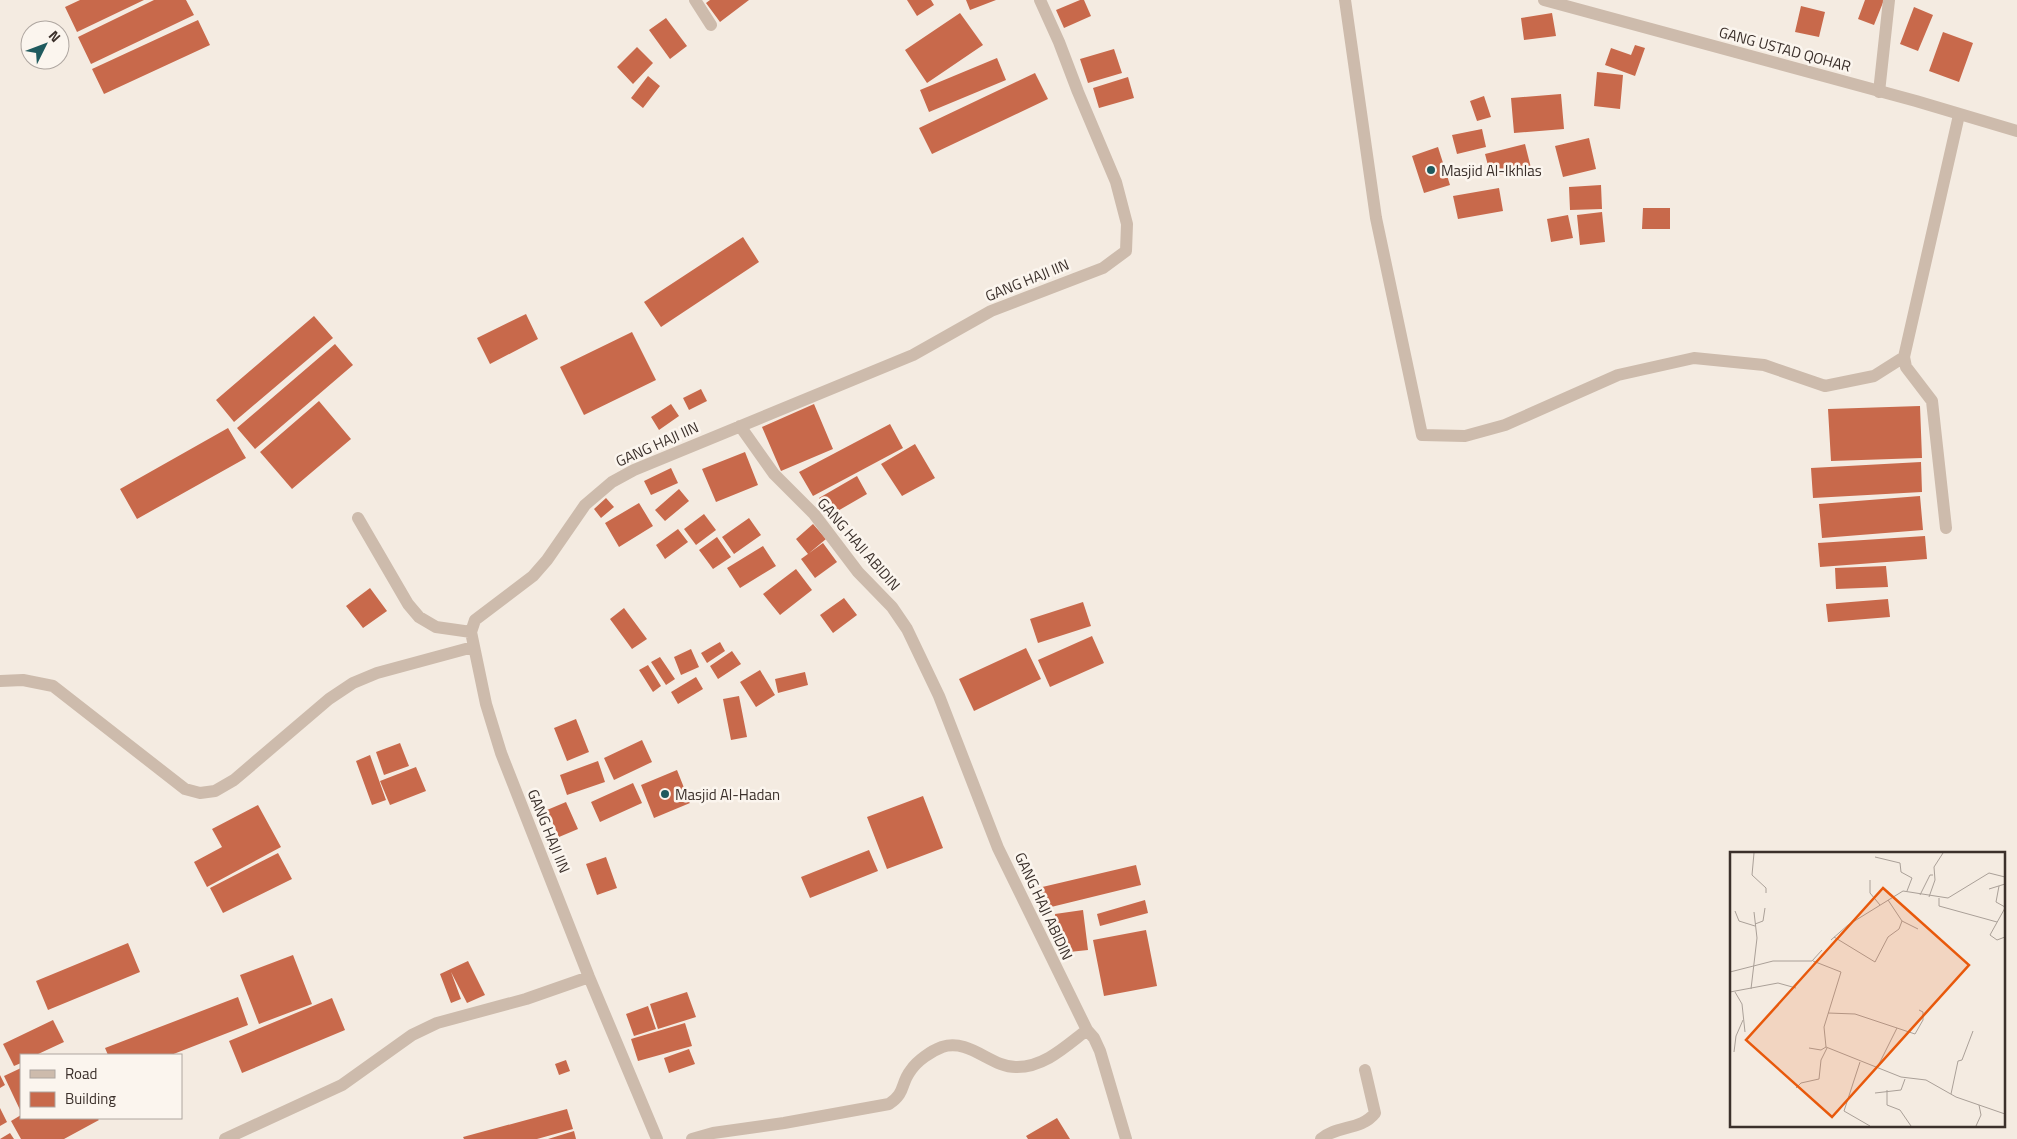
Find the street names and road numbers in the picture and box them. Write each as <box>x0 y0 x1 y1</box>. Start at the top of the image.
street label: GANG USTAD QOHAR <box>1716 20 1854 78</box>
street label: GANG HAJI IIN <box>982 253 1072 307</box>
street label: GANG HAJI IIN <box>612 415 702 473</box>
street label: GANG HAJI ABIDIN <box>812 492 906 596</box>
street label: GANG HAJI IIN <box>522 786 576 876</box>
street label: GANG HAJI ABIDIN <box>1009 848 1079 964</box>

